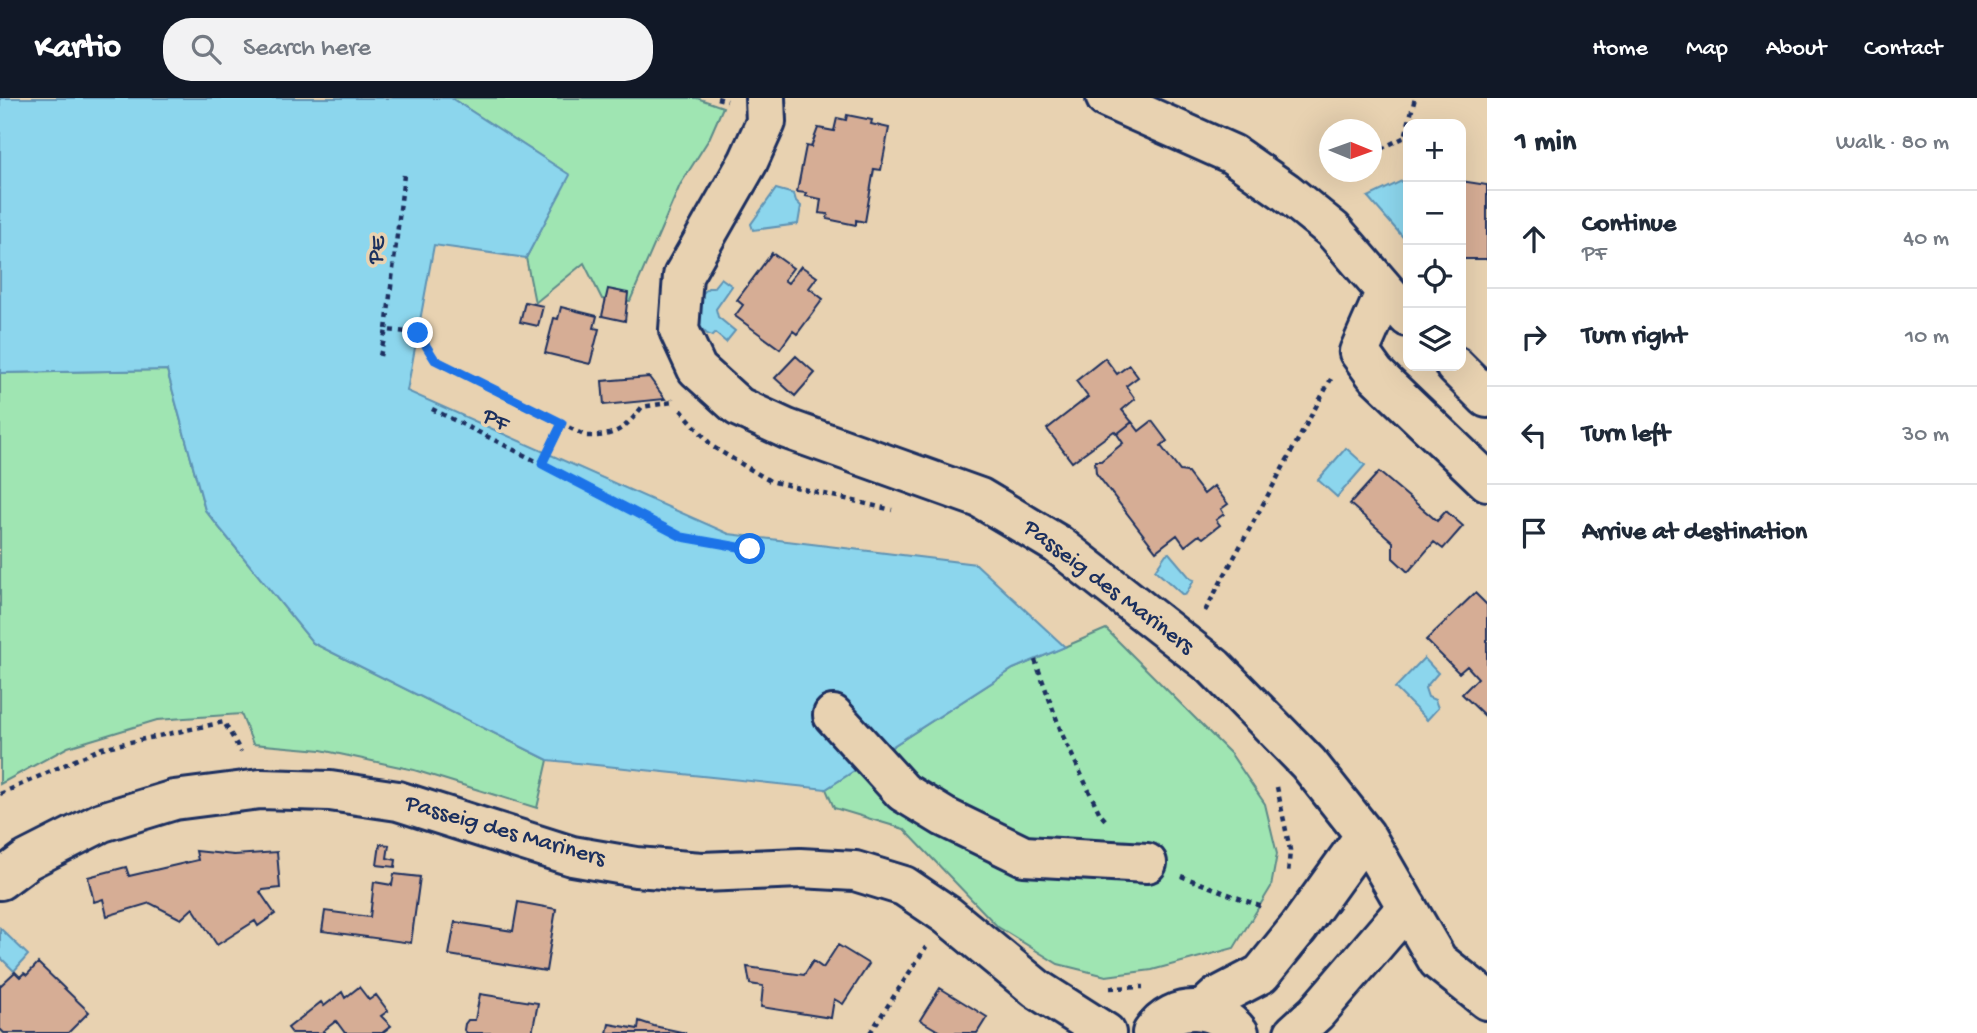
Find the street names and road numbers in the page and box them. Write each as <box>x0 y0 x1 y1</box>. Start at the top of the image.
street label: PE <box>362 233 394 267</box>
street label: PF <box>476 402 514 440</box>
street label: Passeig des Mariners <box>1016 514 1200 663</box>
street label: Passeig des Mariners <box>401 789 610 875</box>

